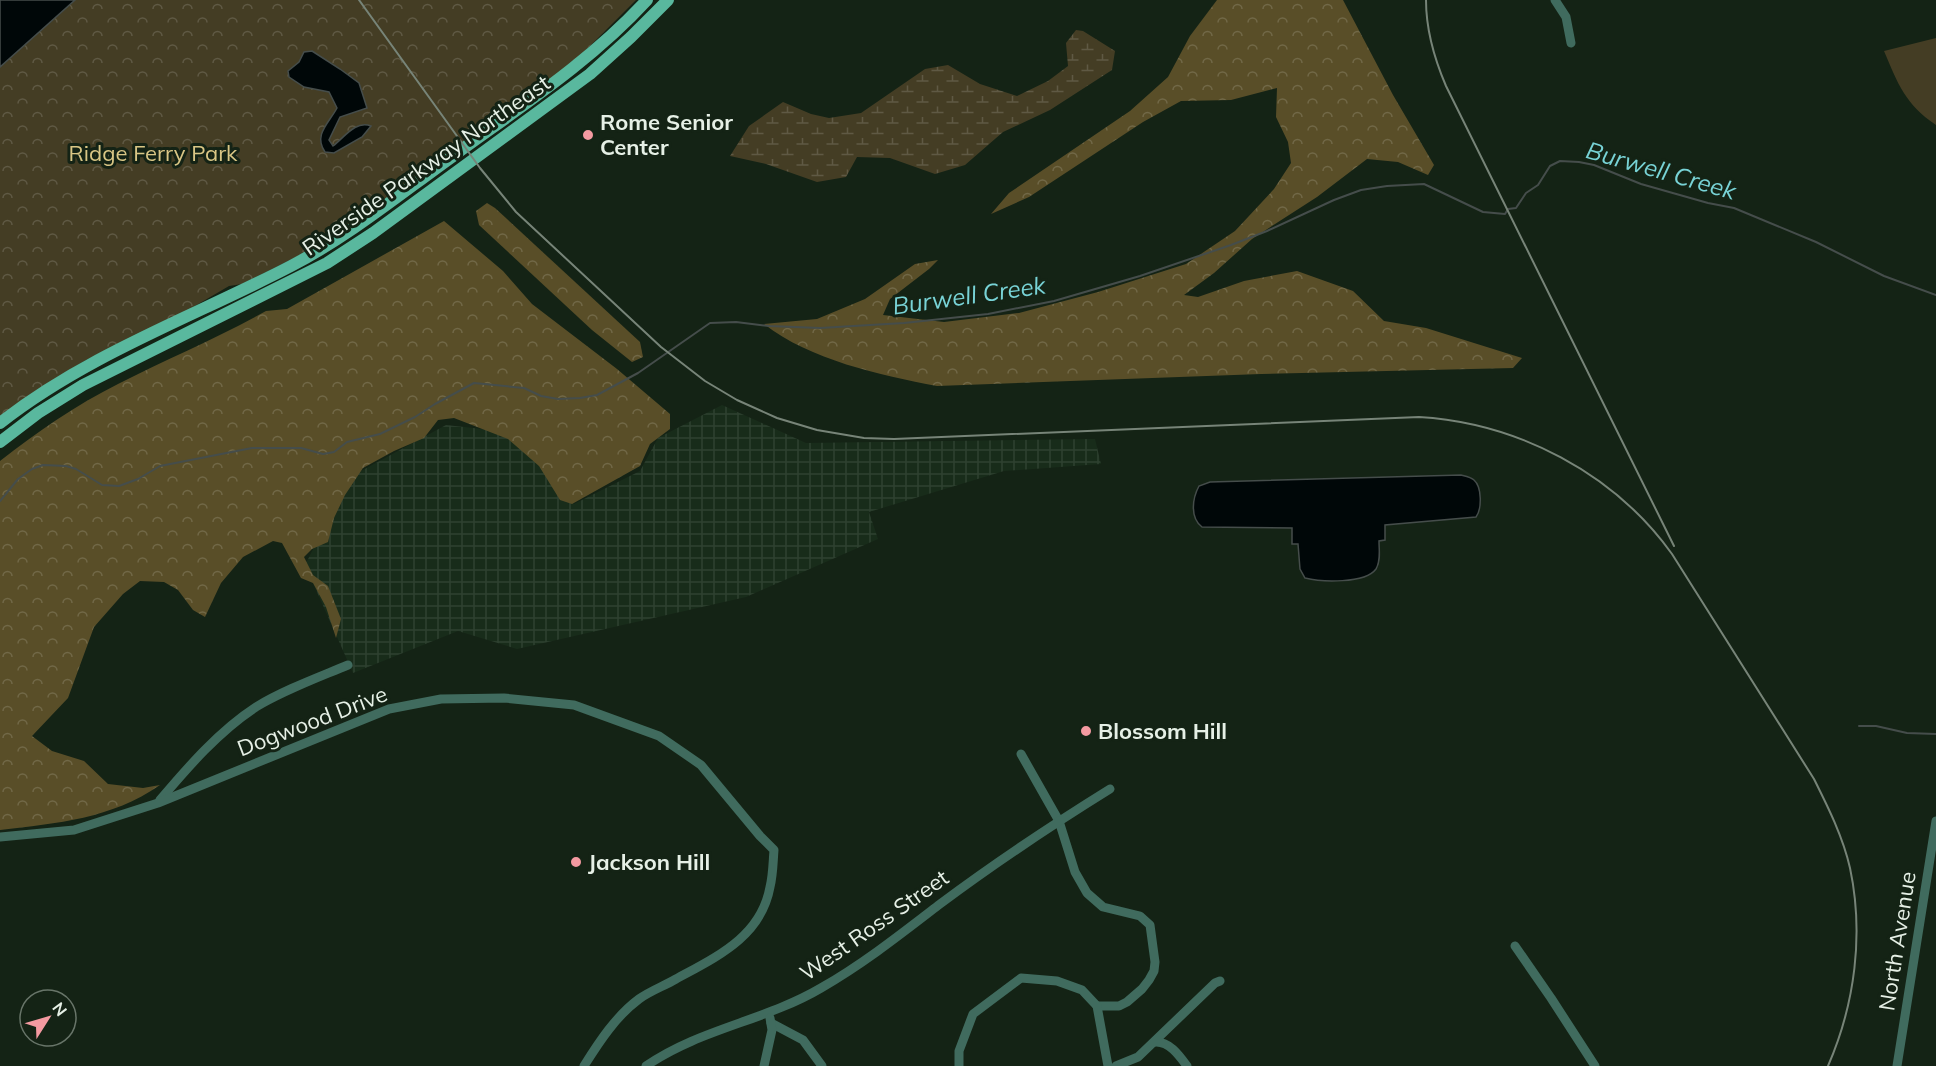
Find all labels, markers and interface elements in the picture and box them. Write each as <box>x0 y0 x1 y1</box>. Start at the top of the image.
street label: Riverside Parkway Northeast <box>297 68 556 261</box>
place label: Rome Senior Center <box>600 108 733 161</box>
marker: Rome Senior Center <box>581 128 595 142</box>
water label: Burwell Creek <box>1583 134 1740 206</box>
park label: Ridge Ferry Park <box>69 139 238 167</box>
water label: Burwell Creek <box>890 269 1048 321</box>
street label: Dogwood Drive <box>233 680 391 762</box>
place label: Blossom Hill <box>1098 717 1227 745</box>
marker: Blossom Hill <box>1079 724 1093 738</box>
place label: Jackson Hill <box>588 848 710 876</box>
marker: Jackson Hill <box>569 855 583 869</box>
street label: West Ross Street <box>794 863 954 987</box>
street label: North Avenue <box>1872 869 1922 1013</box>
north arrow <box>18 988 78 1048</box>
text: N <box>48 998 72 1020</box>

